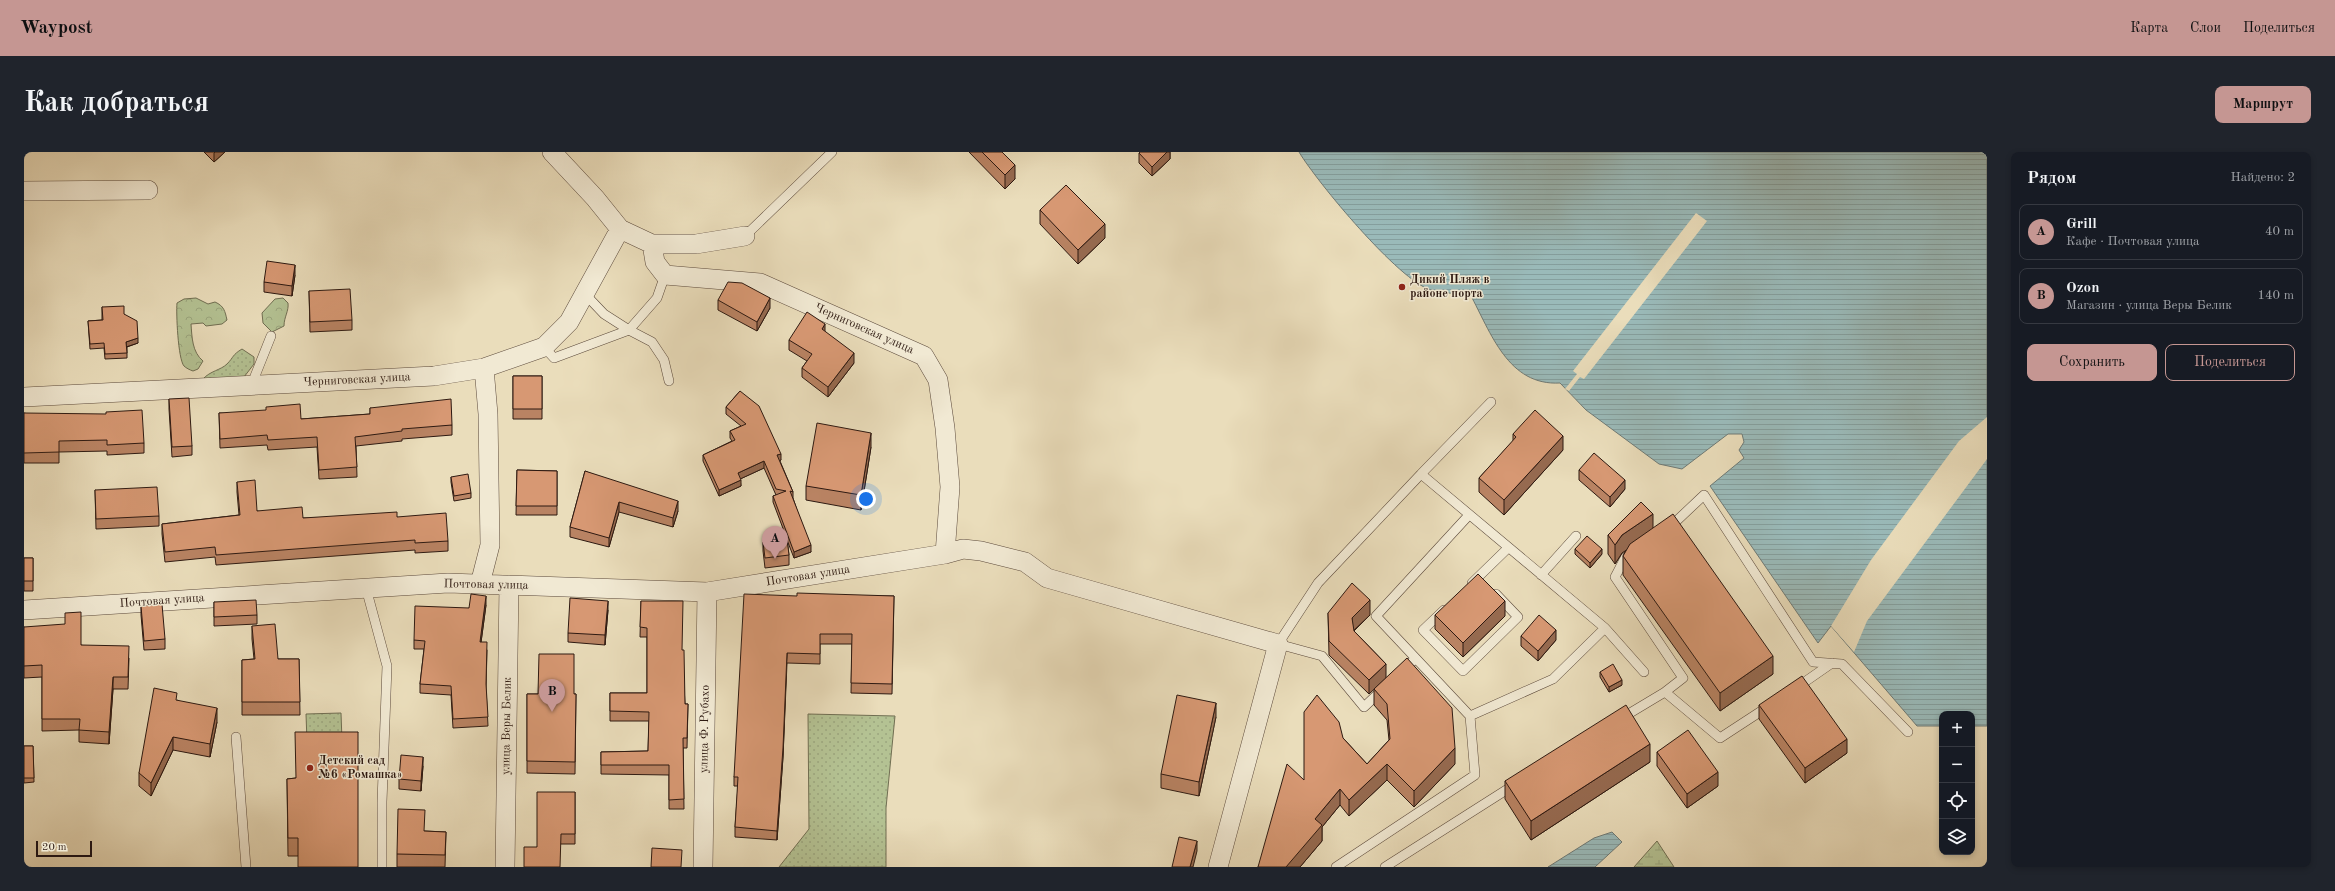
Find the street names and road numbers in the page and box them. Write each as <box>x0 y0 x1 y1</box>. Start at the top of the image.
street label: Черниговская улица <box>813 302 916 356</box>
street label: Черниговская улица <box>303 371 411 389</box>
street label: Почтовая улица <box>765 563 851 589</box>
street label: Почтовая улица <box>443 578 529 592</box>
street label: Почтовая улица <box>119 592 205 610</box>
street label: улица Веры Белик <box>500 677 514 775</box>
street label: улица Ф. Рубахо <box>698 685 712 773</box>

